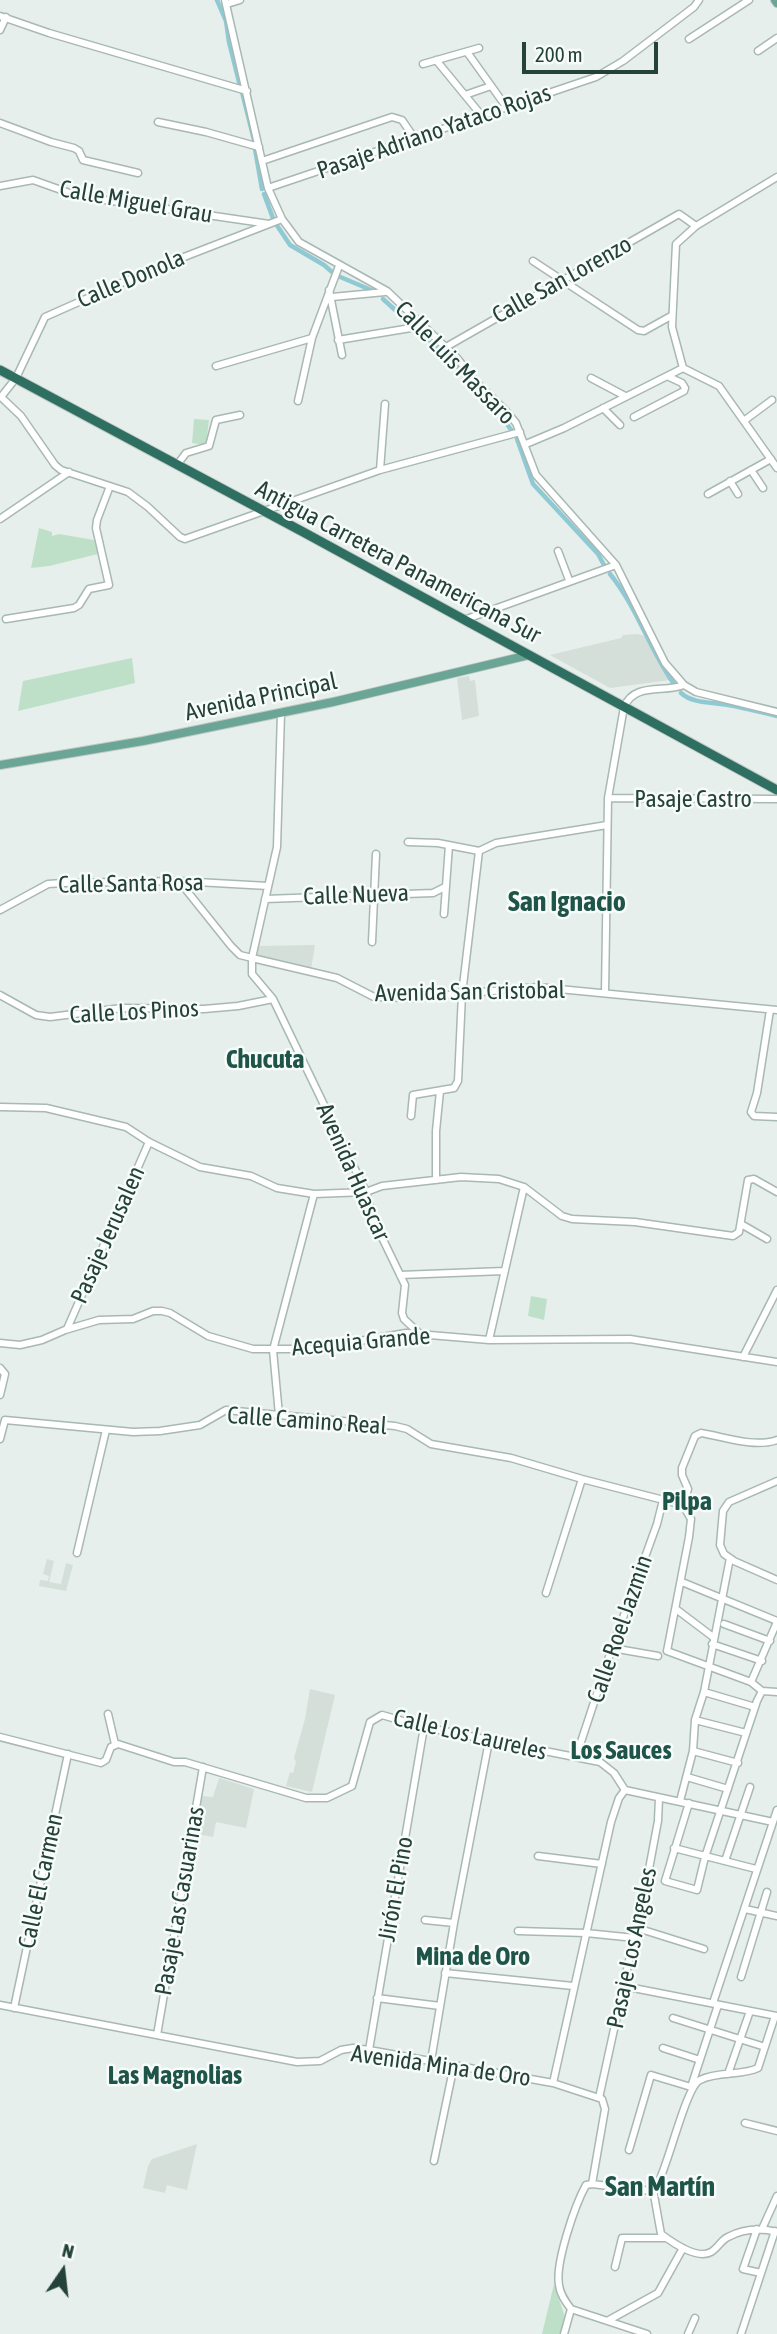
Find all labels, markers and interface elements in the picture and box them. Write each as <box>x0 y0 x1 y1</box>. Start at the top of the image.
scale bar <box>525 28 662 72</box>
text: 200 m <box>535 42 583 66</box>
street label: Pasaje Adriano Yataco Rojas <box>313 78 555 186</box>
street label: Calle Miguel Grau <box>57 174 215 230</box>
street label: Calle San Lorenzo <box>487 230 637 330</box>
street label: Calle Donola <box>73 244 189 314</box>
street label: Calle Luis Massaro <box>389 295 521 431</box>
street label: Antigua Carretera Panamericana Sur <box>251 474 545 650</box>
street label: Avenida Principal <box>182 667 340 727</box>
street label: Pasaje Castro <box>634 785 752 813</box>
street label: Calle Santa Rosa <box>58 868 204 900</box>
street label: Calle Nueva <box>303 879 409 911</box>
district label: San Ignacio <box>508 885 626 919</box>
street label: Avenida San Cristobal <box>375 976 565 1008</box>
street label: Calle Los Pinos <box>69 994 199 1030</box>
district label: Chucuta <box>226 1044 304 1076</box>
street label: Avenida Huascar <box>310 1099 396 1245</box>
street label: Pasaje Jerusalen <box>65 1162 151 1308</box>
street label: Acequia Grande <box>291 1322 431 1362</box>
street label: Calle Camino Real <box>226 1401 388 1441</box>
district label: Pilpa <box>662 1486 712 1518</box>
street label: Calle Roel Jazmin <box>581 1551 659 1707</box>
street label: Calle Los Laureles <box>391 1703 549 1767</box>
district label: Los Sauces <box>570 1735 672 1767</box>
street label: Pasaje Las Casuarinas <box>149 1804 211 1998</box>
street label: Calle El Carmen <box>13 1811 69 1951</box>
street label: Jirón El Pino <box>373 1834 419 1944</box>
street label: Pasaje Los Angeles <box>601 1865 663 2031</box>
district label: Mina de Oro <box>416 1941 530 1973</box>
street label: Avenida Mina de Oro <box>349 2039 533 2093</box>
district label: Las Magnolias <box>108 2060 242 2092</box>
district label: San Martín <box>605 2170 715 2204</box>
north arrow <box>28 2236 98 2306</box>
text: N <box>60 2239 76 2263</box>

